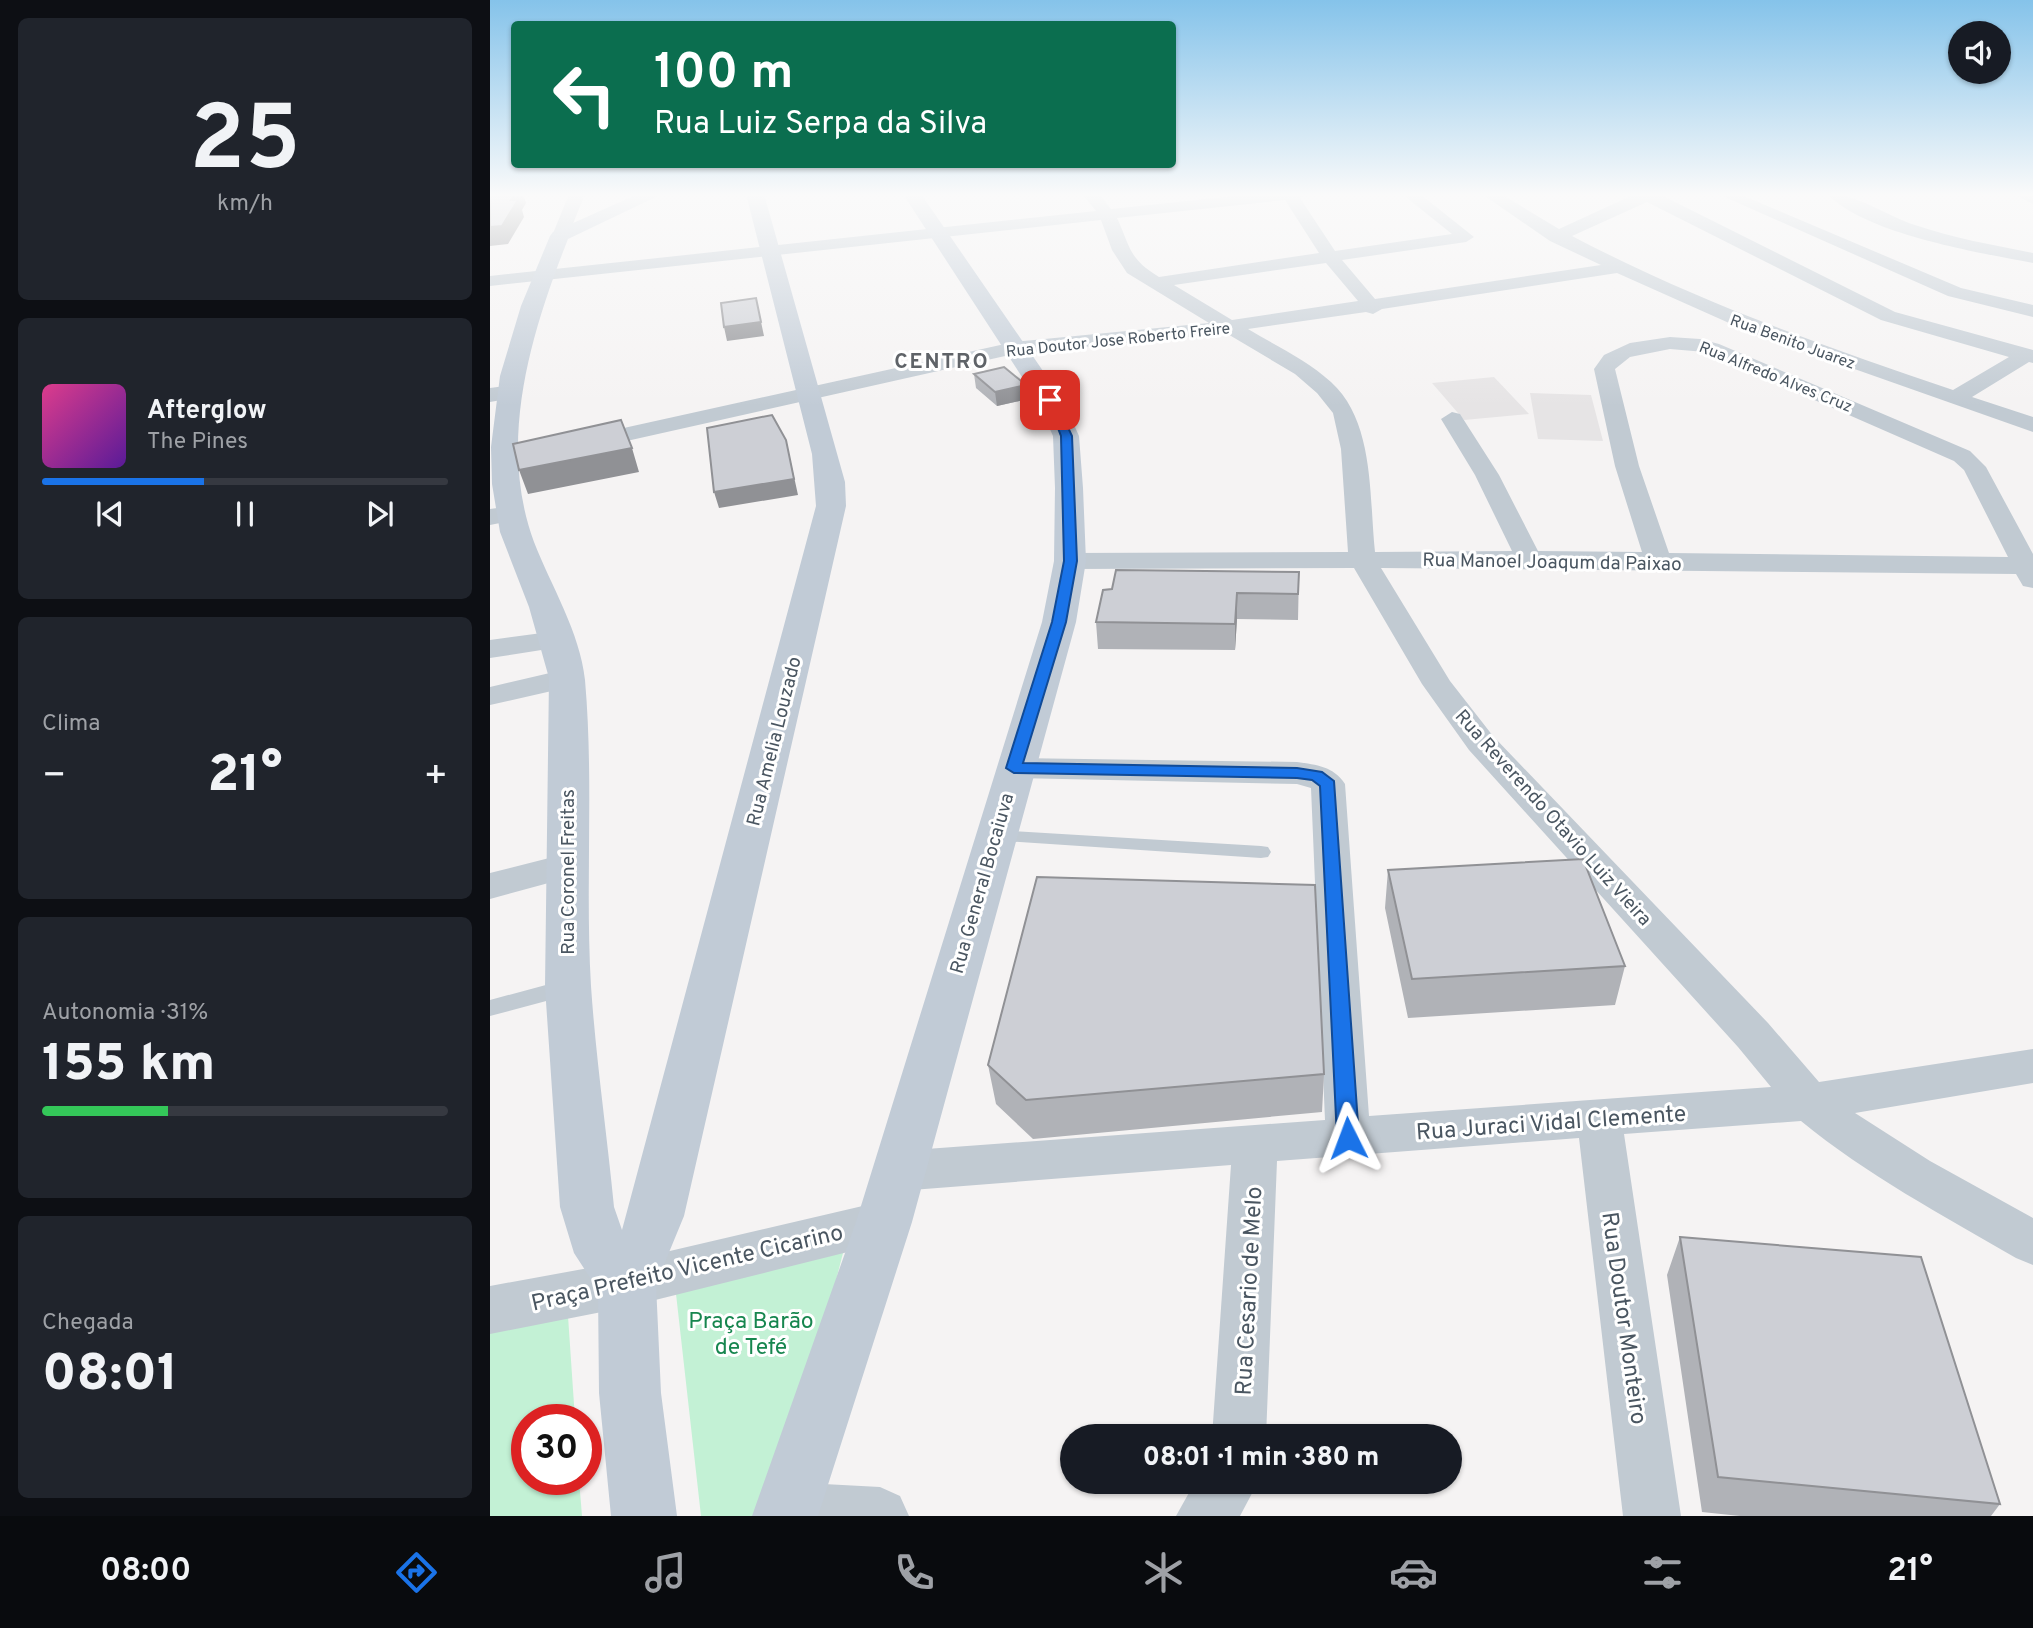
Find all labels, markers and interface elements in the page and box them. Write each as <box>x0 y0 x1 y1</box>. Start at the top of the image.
map controls <box>1948 21 2011 84</box>
button: sound <box>1948 21 2011 84</box>
text: 100 m <box>654 44 793 106</box>
icon: left <box>539 49 630 140</box>
text: 25 <box>189 87 301 202</box>
text: Rua Luiz Serpa da Silva <box>654 105 987 145</box>
text: km/h <box>217 190 273 219</box>
street label: Rua Benito Juarez <box>1727 311 1858 375</box>
street label: Rua Doutor Jose Roberto Freire <box>1005 319 1231 363</box>
street label: Rua Alfredo Alves Cruz <box>1696 338 1855 418</box>
district label: CENTRO <box>894 349 990 376</box>
pin <box>1020 370 1080 430</box>
icon: arrive <box>1031 381 1069 419</box>
text: Afterglow <box>147 395 267 428</box>
text: The Pines <box>147 428 248 457</box>
icon: previous <box>91 495 129 533</box>
icon: pause <box>226 495 264 533</box>
icon: next <box>361 495 399 533</box>
street label: Rua Manoel Joaqum da Paixao <box>1422 549 1682 577</box>
street label: Rua Amelia Louzado <box>742 654 808 829</box>
street label: Rua Reverendo Otavio Luiz Vieira <box>1449 705 1656 931</box>
text: Clima <box>42 710 100 739</box>
text: 21° <box>208 744 282 810</box>
text: − <box>42 753 67 802</box>
text: + <box>423 753 448 802</box>
street label: Rua Coronel Freitas <box>557 789 581 955</box>
street label: Rua General Bocaiuva <box>946 790 1020 977</box>
text: Autonomia · 31% <box>42 999 208 1028</box>
text: 155 km <box>42 1033 215 1099</box>
position arrow <box>1311 1101 1385 1175</box>
street label: Rua Juraci Vidal Clemente <box>1415 1101 1687 1148</box>
street label: Rua Cesario de Melo <box>1231 1186 1270 1396</box>
street label: Rua Doutor Monteiro <box>1593 1210 1652 1426</box>
street label: Praça Prefeito Vicente Cicarino <box>529 1219 846 1319</box>
park label: Praça Barão de Tefé <box>688 1308 814 1363</box>
text: Chegada <box>42 1309 134 1338</box>
text: 08:01 <box>42 1343 178 1409</box>
speed limit sign: 30 <box>511 1404 602 1495</box>
text: 08:01 · 1 min · 380 m <box>1143 1442 1379 1475</box>
icon: directions <box>392 1548 441 1597</box>
icon: music <box>641 1548 690 1597</box>
icon: phone <box>890 1548 939 1597</box>
icon: climate <box>1139 1548 1188 1597</box>
icon: car <box>1389 1548 1438 1597</box>
icon: filters <box>1638 1548 1687 1597</box>
text: 08:00 <box>100 1552 191 1592</box>
text: 21° <box>1887 1552 1933 1592</box>

